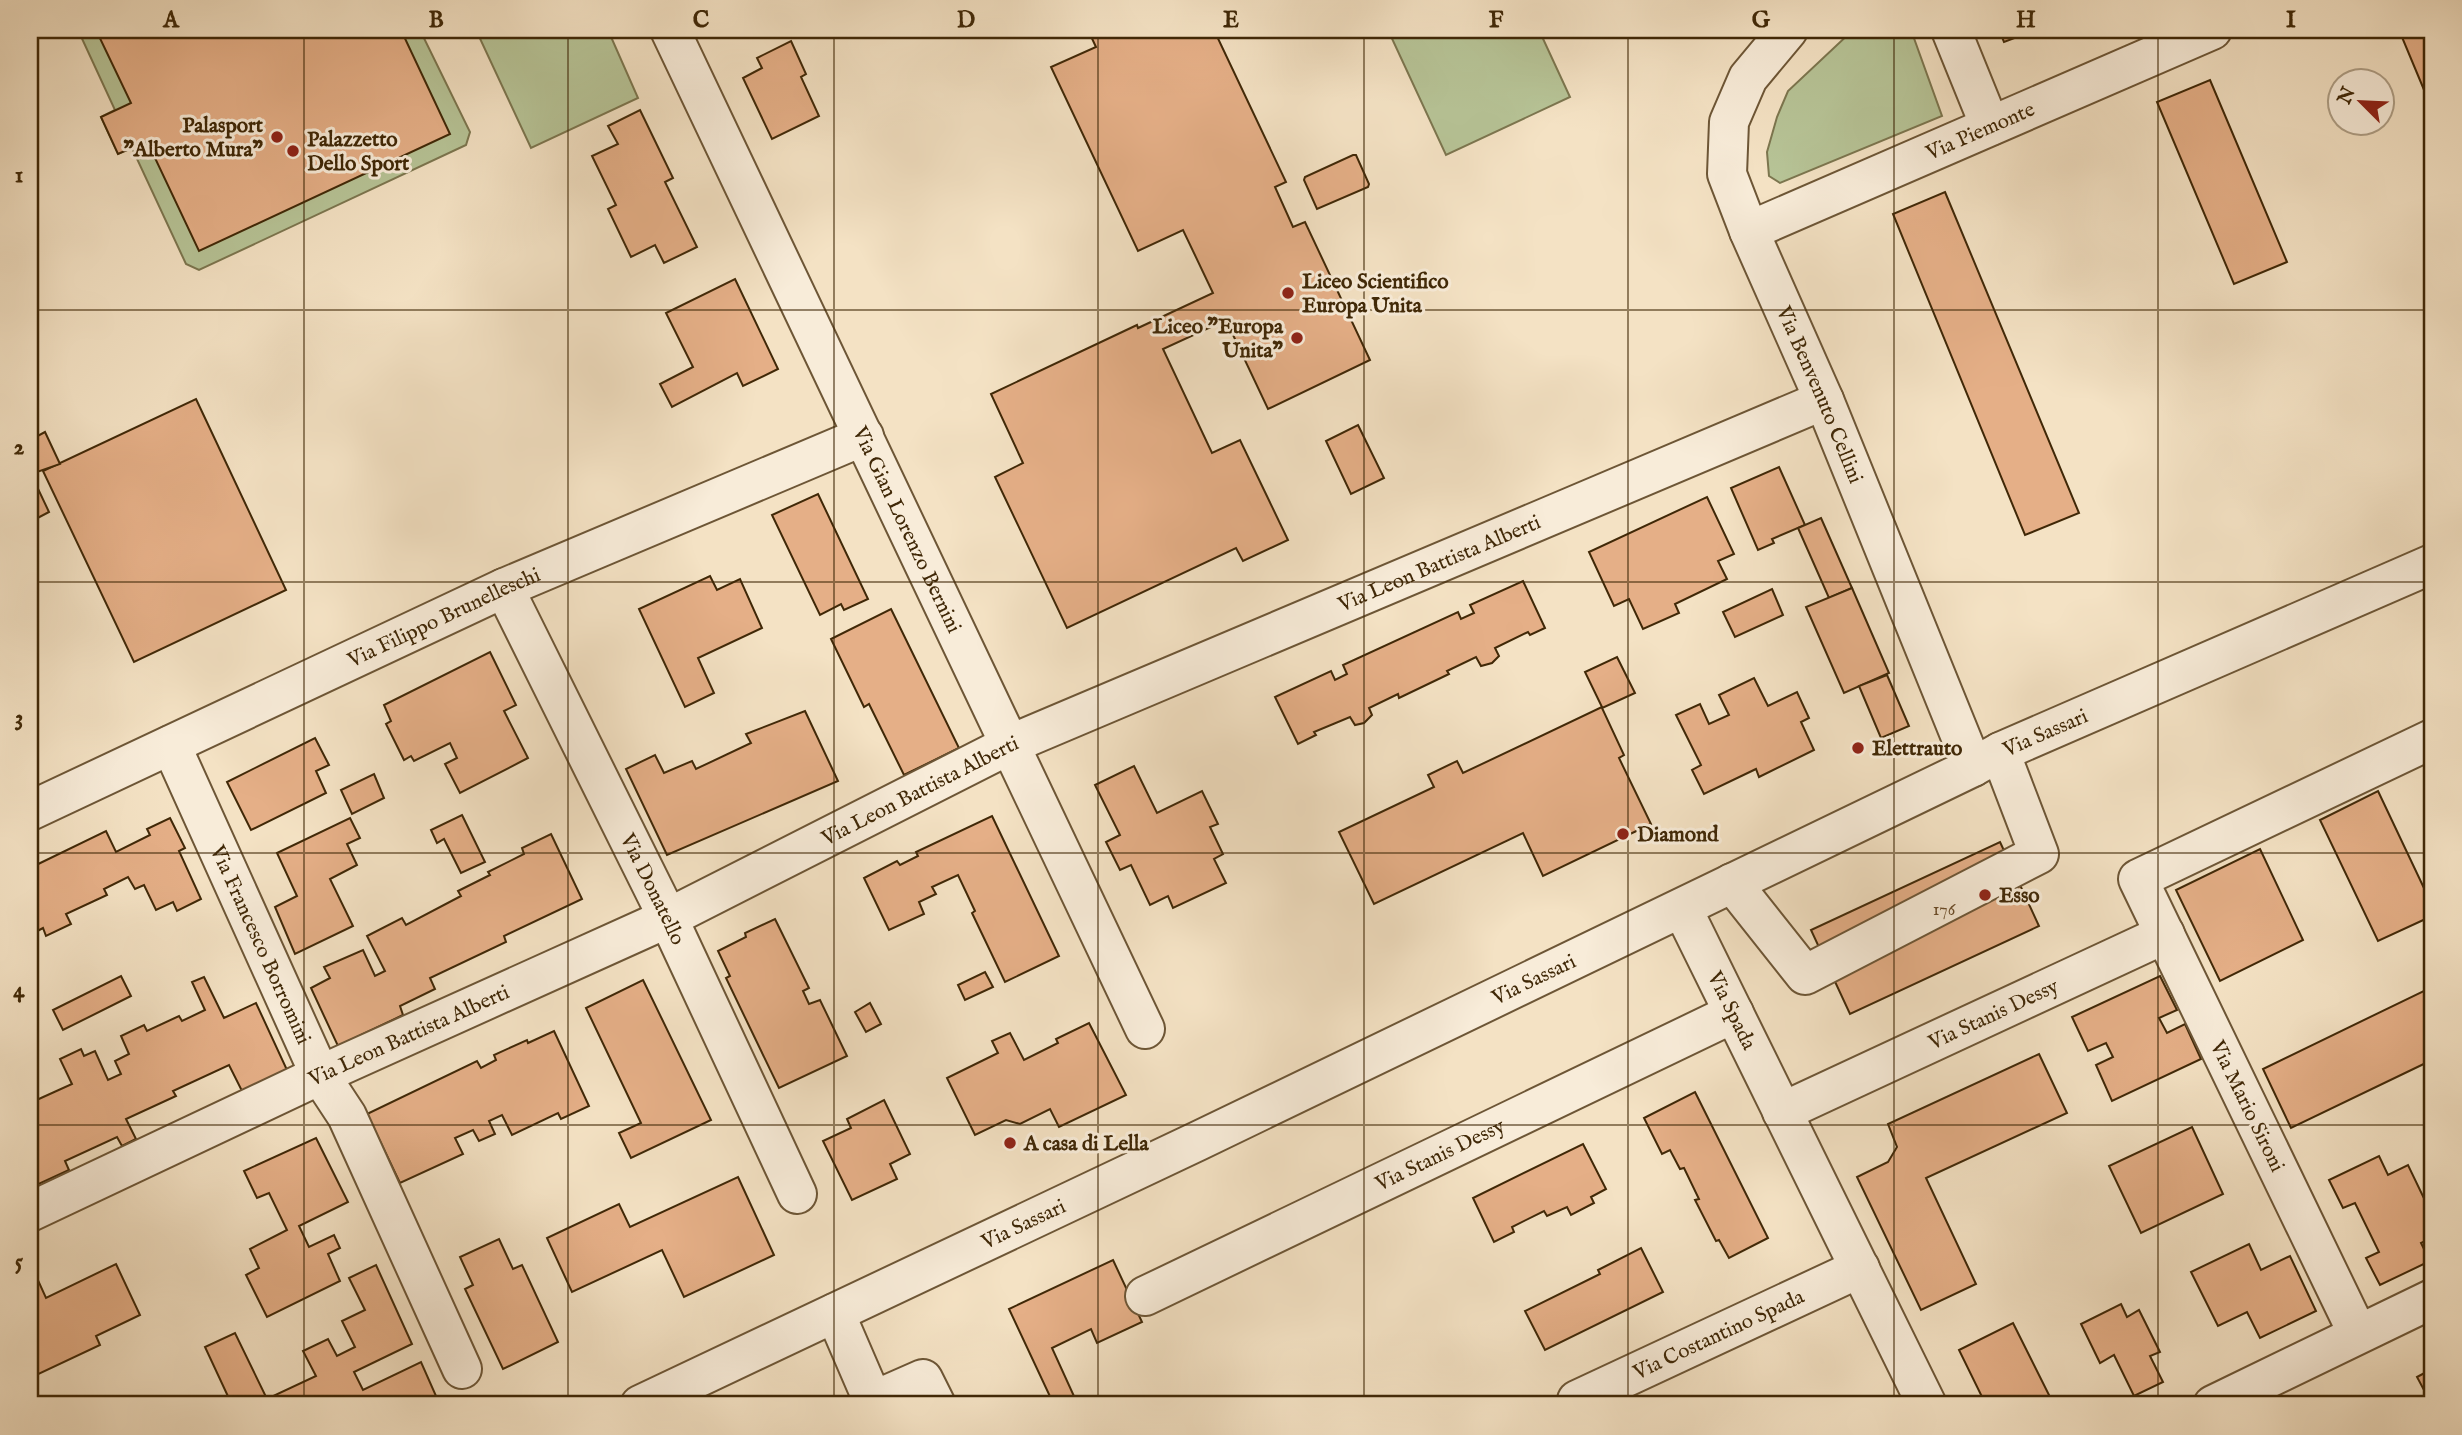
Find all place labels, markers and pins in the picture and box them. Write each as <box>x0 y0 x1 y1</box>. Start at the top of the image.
place label: Palasport "Alberto Mura" <box>123 113 264 164</box>
place label: Palazzetto Dello Sport <box>307 127 410 178</box>
marker: Palasport "Alberto Mura" <box>269 129 285 145</box>
marker: Palazzetto Dello Sport <box>285 143 301 159</box>
place label: Liceo Scientifico Europa Unita <box>1302 269 1449 320</box>
marker: Liceo Scientifico Europa Unita <box>1280 285 1296 301</box>
place label: Liceo "Europa Unita" <box>1153 314 1284 365</box>
marker: Liceo "Europa Unita" <box>1289 330 1305 346</box>
place label: Elettrauto <box>1872 736 1963 763</box>
marker: Elettrauto <box>1850 740 1866 756</box>
place label: Diamond <box>1637 822 1719 849</box>
marker: Diamond <box>1615 826 1631 842</box>
place label: Esso <box>1999 883 2040 910</box>
marker: Esso <box>1977 887 1993 903</box>
place label: A casa di Lella <box>1023 1131 1150 1158</box>
marker: A casa di Lella <box>1002 1135 1018 1151</box>

